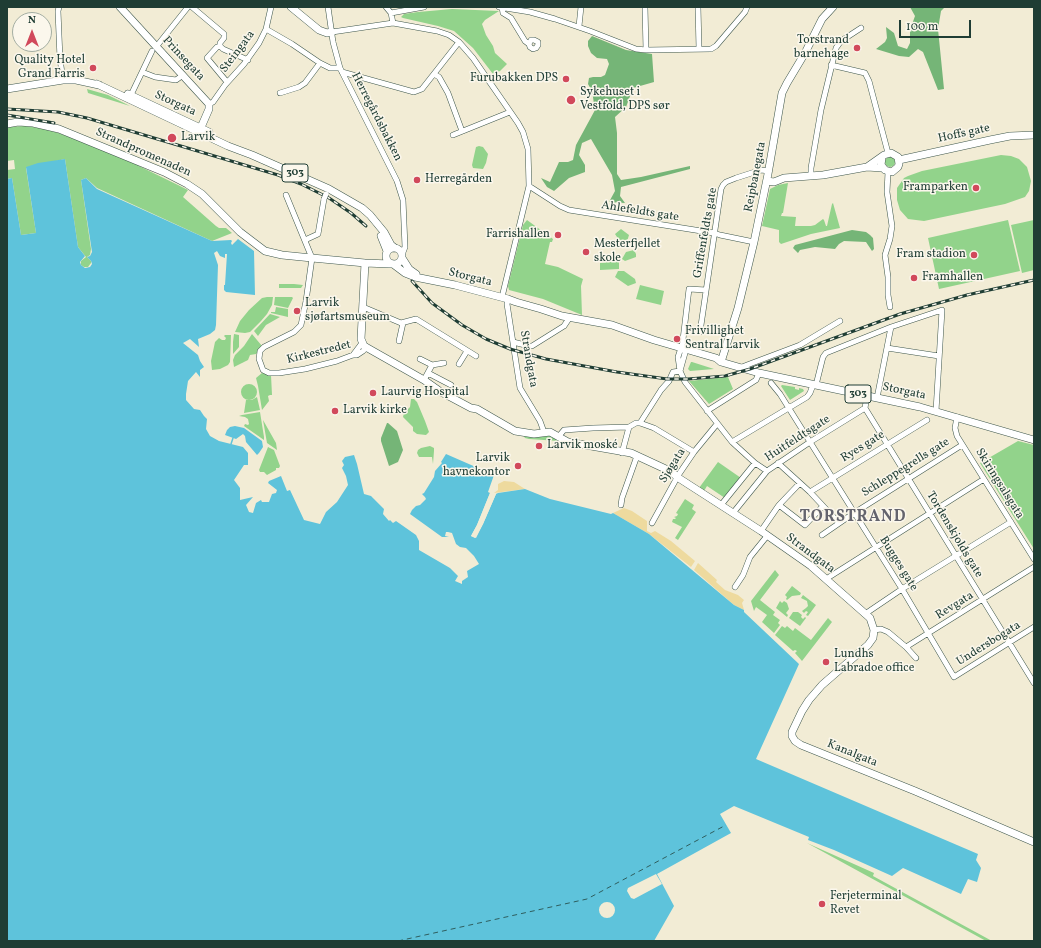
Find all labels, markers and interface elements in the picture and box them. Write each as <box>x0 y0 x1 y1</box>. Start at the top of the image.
north arrow <box>12 12 52 52</box>
scale bar <box>901 12 973 38</box>
text: N <box>28 13 36 28</box>
text: 100 m <box>906 19 938 35</box>
street label: Steingata <box>217 28 259 76</box>
street label: Prinsegata <box>159 34 207 84</box>
place label: Torstrand barnehage <box>794 34 849 62</box>
marker: Torstrand barnehage <box>852 43 862 53</box>
place label: Quality Hotel Grand Farris <box>14 54 85 82</box>
marker: Quality Hotel Grand Farris <box>88 63 98 73</box>
street label: Herregårdsbakken <box>347 70 405 164</box>
place label: Furubakken DPS <box>470 72 558 86</box>
marker: Furubakken DPS <box>561 74 571 84</box>
place label: Sykehuset i Vestfold, DPS sør <box>580 86 670 114</box>
street label: Storgata <box>152 88 198 120</box>
marker: Sykehuset i Vestfold, DPS sør <box>565 94 577 106</box>
street label: Hoffs gate <box>937 121 991 147</box>
street label: Strandpromenaden <box>93 125 193 181</box>
place label: Larvik <box>181 131 215 145</box>
marker: Larvik <box>166 132 178 144</box>
street label: Reipbanegata <box>742 141 770 213</box>
road number: 303 <box>282 164 308 182</box>
place label: Herregården <box>425 173 492 187</box>
marker: Herregården <box>412 175 422 185</box>
place label: Framparken <box>903 181 968 195</box>
marker: Framparken <box>971 183 981 193</box>
street label: Griffenfeldts gate <box>691 187 721 279</box>
street label: Ahlefeldts gate <box>600 199 680 225</box>
place label: Farrishallen <box>486 228 550 242</box>
marker: Farrishallen <box>553 230 563 240</box>
place label: Mesterfjellet skole <box>594 238 661 266</box>
marker: Mesterfjellet skole <box>581 247 591 257</box>
place label: Fram stadion <box>896 248 966 262</box>
marker: Fram stadion <box>969 250 979 260</box>
street label: Storgata <box>447 266 493 290</box>
place label: Framhallen <box>922 271 983 285</box>
marker: Framhallen <box>909 273 919 283</box>
place label: Larvik sjøfartsmuseum <box>305 297 390 325</box>
marker: Larvik sjøfartsmuseum <box>292 306 302 316</box>
place label: Frivillighet Sentral Larvik <box>685 325 760 353</box>
street label: Strandgata <box>516 329 540 389</box>
marker: Frivillighet Sentral Larvik <box>672 334 682 344</box>
street label: Kirkestredet <box>285 338 353 368</box>
street label: Storgata <box>881 380 927 404</box>
road number: 303 <box>845 385 871 403</box>
place label: Laurvig Hospital <box>381 386 469 400</box>
marker: Laurvig Hospital <box>368 388 378 398</box>
place label: Larvik kirke <box>343 404 407 418</box>
marker: Larvik kirke <box>330 406 340 416</box>
street label: Huitfeldtsgate <box>763 413 833 465</box>
street label: Ryes gate <box>838 428 888 466</box>
street label: Schleppegrells gate <box>859 435 953 501</box>
place label: Larvik moské <box>547 439 618 453</box>
marker: Larvik moské <box>534 441 544 451</box>
street label: Sjøgata <box>657 446 689 486</box>
street label: Skiringsalsgata <box>972 446 1026 522</box>
place label: Larvik havnekontor <box>443 452 510 480</box>
marker: Larvik havnekontor <box>513 461 523 471</box>
street label: Tordenskjolds gate <box>923 489 985 581</box>
district label: TORSTRAND <box>800 508 906 528</box>
street label: Strandgata <box>783 531 837 577</box>
street label: Bugges gate <box>876 534 920 594</box>
street label: Revgata <box>933 589 977 623</box>
street label: Undersbogata <box>954 619 1024 669</box>
place label: Lundhs Labradoe office <box>834 648 914 676</box>
marker: Lundhs Labradoe office <box>821 657 831 667</box>
street label: Kanalgata <box>825 737 879 771</box>
place label: Ferjeterminal Revet <box>830 890 902 918</box>
marker: Ferjeterminal Revet <box>817 899 827 909</box>

